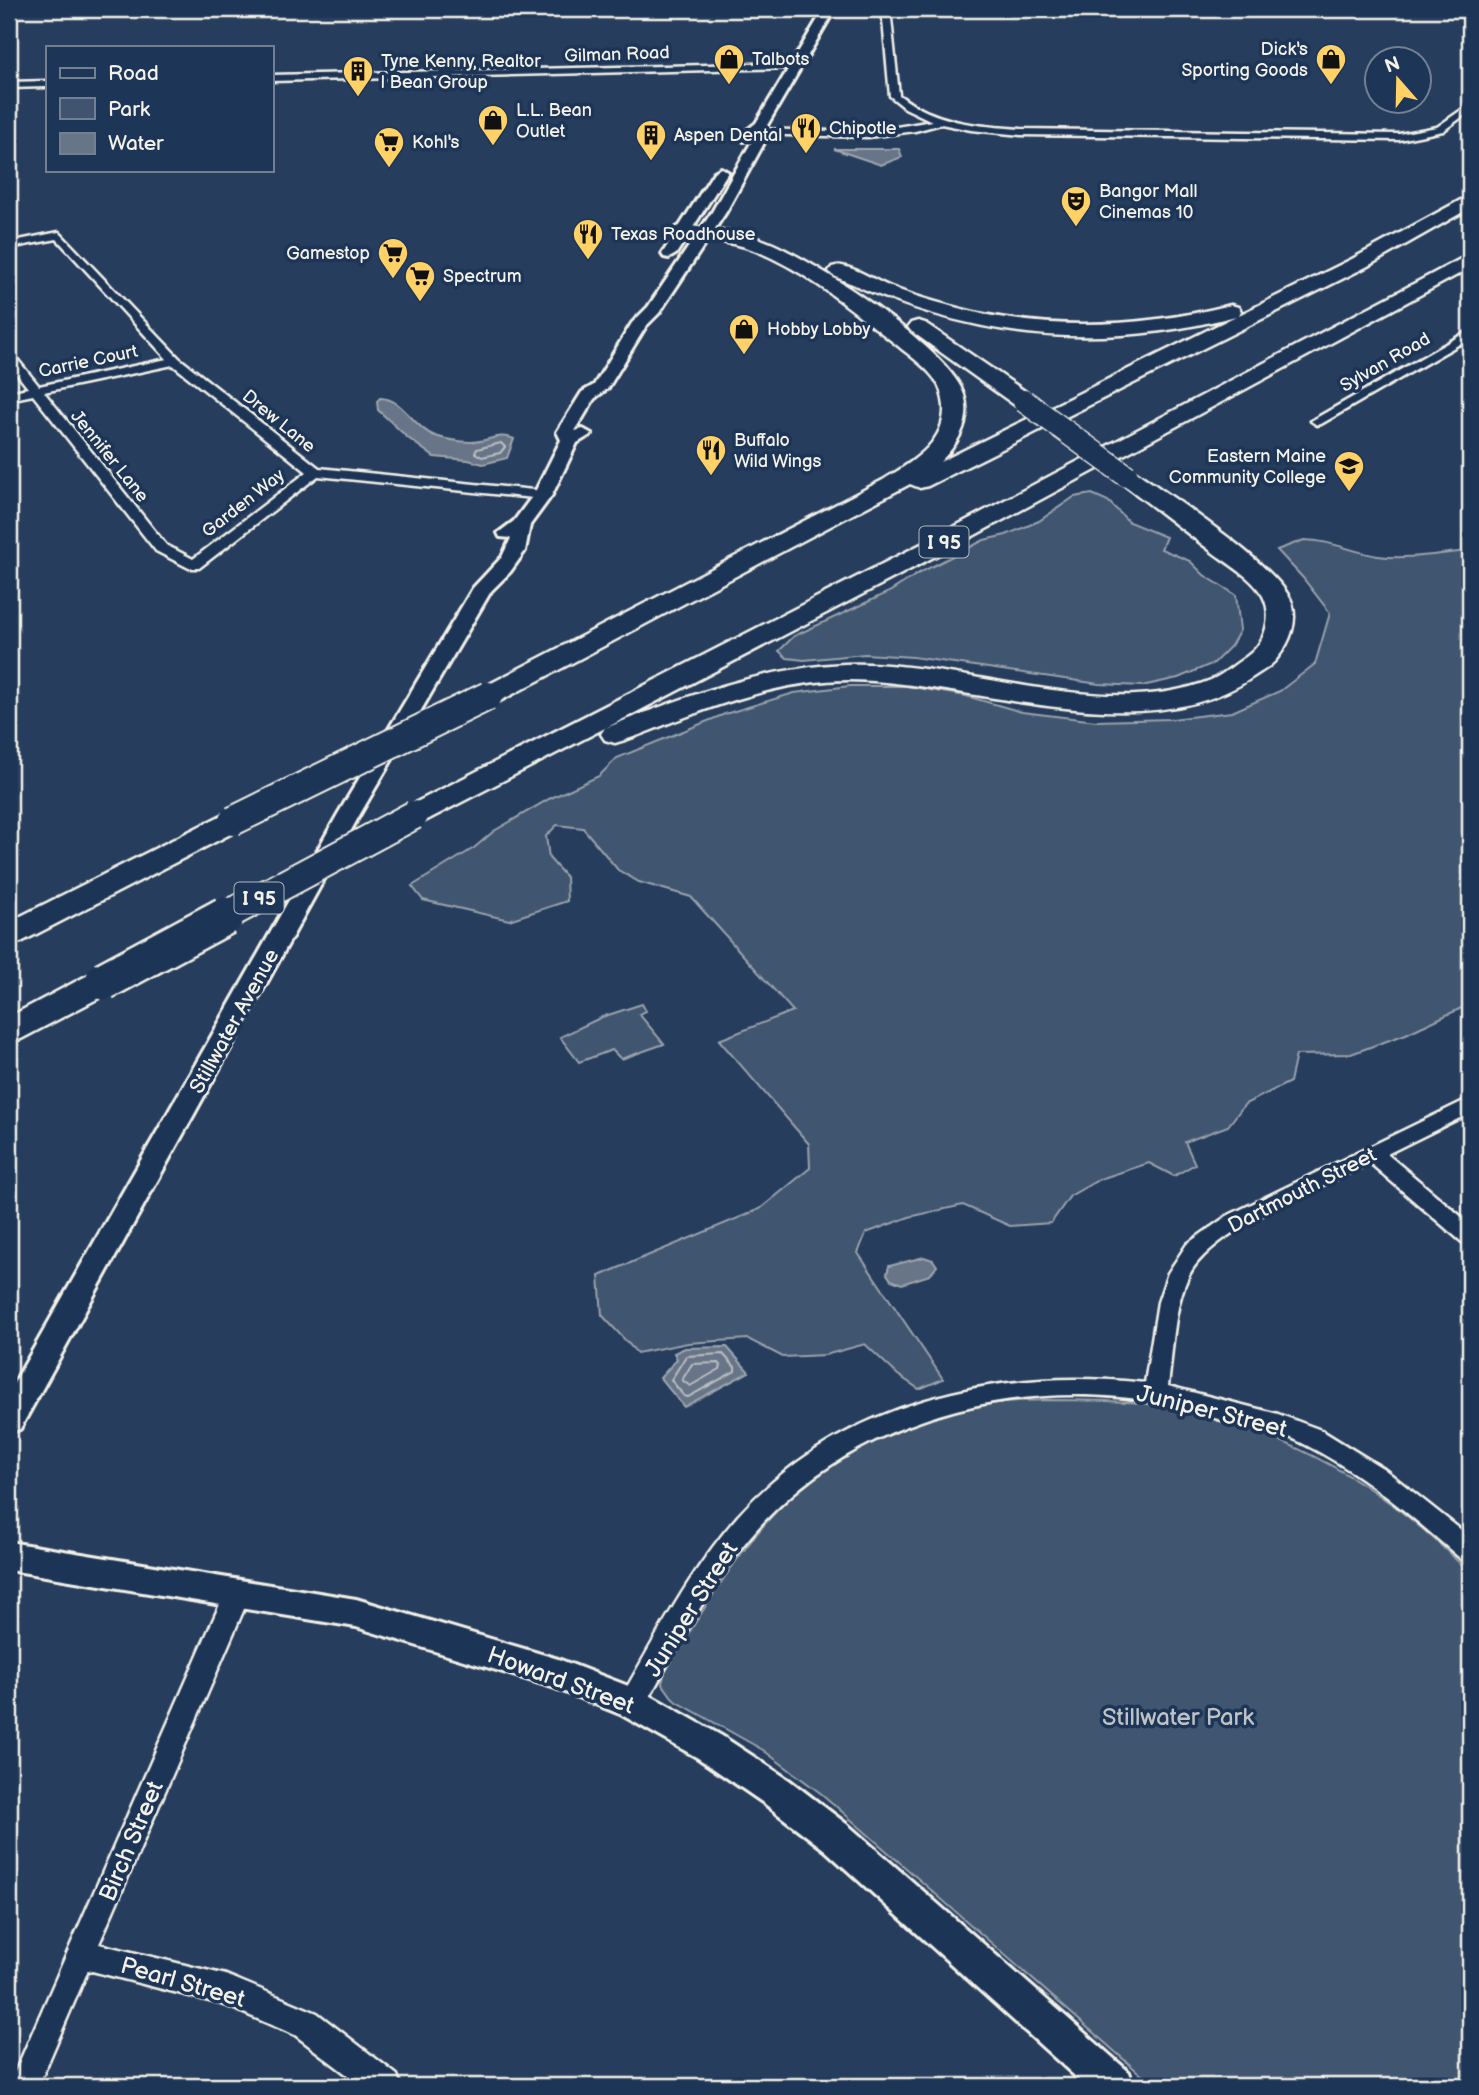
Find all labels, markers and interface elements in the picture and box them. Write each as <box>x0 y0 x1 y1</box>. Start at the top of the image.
place label: Dick's Sporting Goods <box>1181 39 1308 81</box>
street label: Gilman Road <box>564 42 670 67</box>
shop icon: Talbots <box>712 42 746 86</box>
shop icon: Dick's Sporting Goods <box>1314 42 1348 86</box>
legend <box>46 46 273 172</box>
north arrow <box>1364 46 1434 116</box>
place label: Talbots <box>752 49 810 70</box>
place label: Tyne Kenny, Realtor | Bean Group <box>381 51 541 93</box>
text: N <box>1382 52 1403 79</box>
building icon: Tyne Kenny, Realtor | Bean Group <box>341 54 375 98</box>
text: Road <box>108 61 159 86</box>
text: Park <box>108 97 151 122</box>
place label: L.L. Bean Outlet <box>516 100 592 142</box>
shop icon: L.L. Bean Outlet <box>476 103 510 147</box>
restaurant icon: Chipotle <box>789 111 823 155</box>
building icon: Aspen Dental <box>634 118 668 162</box>
place label: Chipotle <box>829 118 897 139</box>
supermarket icon: Kohl's <box>372 125 406 169</box>
place label: Aspen Dental <box>674 125 782 146</box>
text: Water <box>108 131 164 156</box>
place label: Kohl's <box>412 132 459 153</box>
place label: Bangor Mall Cinemas 10 <box>1099 181 1197 223</box>
theatre icon: Bangor Mall Cinemas 10 <box>1059 184 1093 228</box>
restaurant icon: Texas Roadhouse <box>571 217 605 261</box>
place label: Texas Roadhouse <box>611 224 756 245</box>
supermarket icon: Gamestop <box>376 236 410 280</box>
place label: Gamestop <box>286 243 370 264</box>
supermarket icon: Spectrum <box>403 259 437 303</box>
place label: Spectrum <box>443 266 522 287</box>
shop icon: Hobby Lobby <box>727 312 761 356</box>
place label: Hobby Lobby <box>767 319 871 340</box>
street label: Sylvan Road <box>1337 328 1434 397</box>
street label: Carrie Court <box>37 341 140 382</box>
street label: Drew Lane <box>238 386 320 457</box>
street label: Jennifer Lane <box>66 406 153 507</box>
place label: Buffalo Wild Wings <box>734 430 821 472</box>
restaurant icon: Buffalo Wild Wings <box>694 433 728 477</box>
place label: Eastern Maine Community College <box>1169 446 1326 488</box>
school or university icon: Eastern Maine Community College <box>1332 449 1366 493</box>
street label: Garden Way <box>198 464 289 542</box>
road number: I 95 <box>920 526 968 558</box>
road number: I 95 <box>234 882 284 914</box>
street label: Stillwater Avenue <box>184 945 284 1098</box>
street label: Dartmouth Street <box>1224 1142 1381 1239</box>
street label: Juniper Street <box>1134 1379 1291 1444</box>
street label: Juniper Street <box>638 1536 745 1682</box>
street label: Howard Street <box>483 1640 639 1721</box>
park label: Stillwater Park <box>1102 1703 1254 1732</box>
street label: Birch Street <box>93 1776 170 1906</box>
street label: Pearl Street <box>117 1951 249 2014</box>

